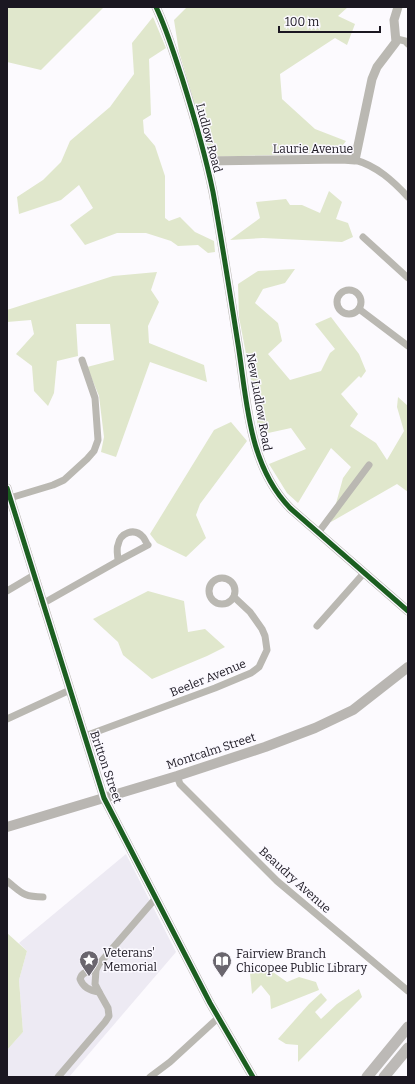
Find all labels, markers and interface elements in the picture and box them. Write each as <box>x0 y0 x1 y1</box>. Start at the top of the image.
scale bar <box>279 8 380 34</box>
text: 100 m <box>285 15 320 29</box>
street label: Ludlow Road <box>193 102 225 174</box>
street label: Laurie Avenue <box>273 142 353 156</box>
street label: New Ludlow Road <box>244 352 274 452</box>
street label: Beeler Avenue <box>168 656 248 700</box>
street label: Britton Street <box>87 729 125 806</box>
street label: Montcalm Street <box>165 730 258 772</box>
street label: Beaudry Avenue <box>256 844 334 916</box>
place label: Veterans' Memorial <box>103 946 158 974</box>
place label: Fairview Branch Chicopee Public Library <box>236 947 368 975</box>
place icon: Veterans' Memorial <box>78 949 100 977</box>
library icon: Fairview Branch Chicopee Public Library <box>211 950 233 978</box>

